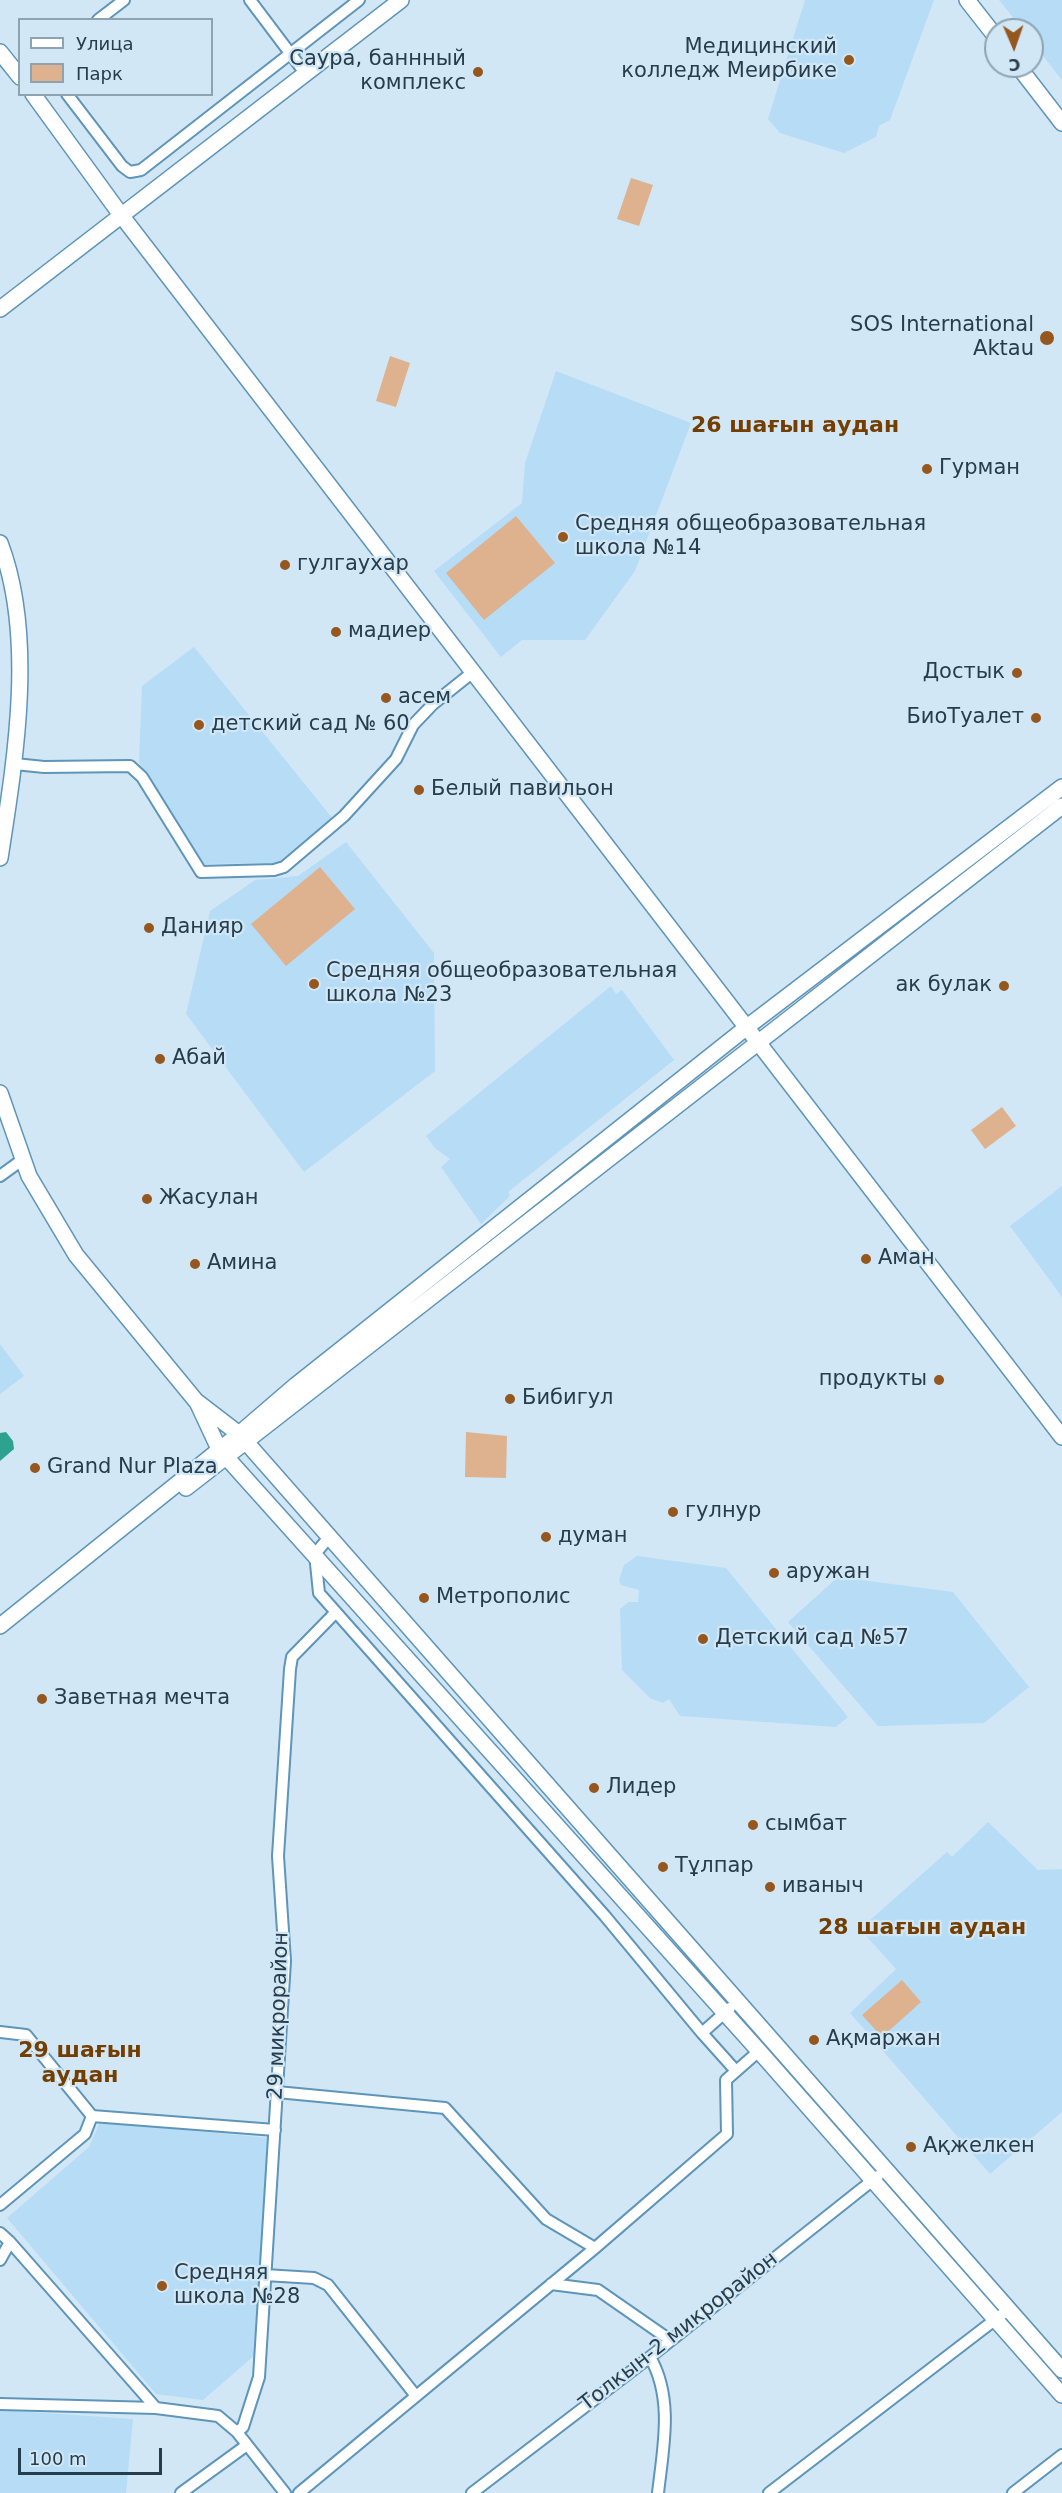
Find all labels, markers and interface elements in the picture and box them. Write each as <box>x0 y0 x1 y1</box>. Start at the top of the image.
legend <box>18 18 213 96</box>
north arrow <box>984 18 1044 78</box>
text: Улица <box>76 33 133 54</box>
place label: Медицинский колледж Меирбике <box>621 35 837 85</box>
place label: Саура, баннный комплекс <box>289 47 466 97</box>
marker: Медицинский колледж Меирбике <box>842 53 856 67</box>
text: С <box>1008 55 1021 74</box>
text: Парк <box>76 63 123 84</box>
marker: Саура, баннный комплекс <box>471 65 485 79</box>
place label: SOS International Aktau <box>850 313 1034 363</box>
marker: SOS International Aktau <box>1038 329 1056 347</box>
district label: 26 шағын аудан <box>691 413 899 439</box>
place label: Гурман <box>939 456 1020 482</box>
marker: Гурман <box>920 462 934 476</box>
place label: Cредняя общеобразовательная школа №14 <box>575 512 926 562</box>
marker: Cредняя общеобразовательная школа №14 <box>556 530 570 544</box>
place label: гулгаухар <box>297 552 409 578</box>
marker: гулгаухар <box>278 558 292 572</box>
place label: мадиер <box>348 619 431 645</box>
marker: мадиер <box>329 625 343 639</box>
place label: Достык <box>923 660 1005 686</box>
marker: Достык <box>1010 666 1024 680</box>
place label: асем <box>398 685 451 711</box>
marker: асем <box>379 691 393 705</box>
place label: БиоТуалет <box>906 705 1024 731</box>
marker: БиоТуалет <box>1029 711 1043 725</box>
place label: детский сад № 60 <box>211 712 410 738</box>
marker: детский сад № 60 <box>192 718 206 732</box>
place label: Белый павильон <box>431 777 614 803</box>
marker: Белый павильон <box>412 783 426 797</box>
place label: Данияр <box>161 915 244 941</box>
marker: Данияр <box>142 921 156 935</box>
place label: Средняя общеобразовательная школа №23 <box>326 959 677 1009</box>
place label: ак булак <box>895 973 992 999</box>
marker: Средняя общеобразовательная школа №23 <box>307 977 321 991</box>
marker: ак булак <box>997 979 1011 993</box>
place label: Абай <box>172 1046 226 1072</box>
marker: Абай <box>153 1052 167 1066</box>
place label: Жасулан <box>159 1186 258 1212</box>
marker: Жасулан <box>140 1192 154 1206</box>
place label: Аман <box>878 1246 935 1272</box>
place label: Амина <box>207 1251 277 1277</box>
marker: Аман <box>859 1252 873 1266</box>
marker: Амина <box>188 1257 202 1271</box>
place label: продукты <box>819 1367 927 1393</box>
marker: продукты <box>932 1373 946 1387</box>
place label: Бибигул <box>522 1386 614 1412</box>
marker: Бибигул <box>503 1392 517 1406</box>
place label: Grand Nur Plaza <box>47 1455 218 1481</box>
marker: Grand Nur Plaza <box>28 1461 42 1475</box>
place label: гулнур <box>685 1499 761 1525</box>
marker: гулнур <box>666 1505 680 1519</box>
place label: думан <box>558 1524 627 1550</box>
marker: думан <box>539 1530 553 1544</box>
place label: аружан <box>786 1560 870 1586</box>
marker: аружан <box>767 1566 781 1580</box>
place label: Метрополис <box>436 1585 571 1611</box>
marker: Метрополис <box>417 1591 431 1605</box>
place label: Детский сад №57 <box>715 1626 909 1652</box>
marker: Детский сад №57 <box>696 1632 710 1646</box>
place label: Заветная мечта <box>54 1686 230 1712</box>
marker: Заветная мечта <box>35 1692 49 1706</box>
place label: Лидер <box>606 1775 676 1801</box>
marker: Лидер <box>587 1781 601 1795</box>
place label: сымбат <box>765 1812 847 1838</box>
marker: сымбат <box>746 1818 760 1832</box>
place label: Тұлпар <box>675 1854 754 1880</box>
marker: Тұлпар <box>656 1860 670 1874</box>
place label: иваныч <box>782 1874 864 1900</box>
marker: иваныч <box>763 1880 777 1894</box>
district label: 28 шағын аудан <box>818 1915 1026 1941</box>
street label: 29 микрорайон <box>263 1932 295 2100</box>
place label: Ақмаржан <box>826 2027 941 2053</box>
marker: Ақмаржан <box>807 2033 821 2047</box>
district label: 29 шағын аудан <box>18 2038 142 2090</box>
place label: Ақжелкен <box>923 2134 1035 2160</box>
marker: Ақжелкен <box>904 2140 918 2154</box>
street label: Толкын-2 микрорайон <box>575 2247 783 2417</box>
place label: Средняя школа №28 <box>174 2261 300 2311</box>
marker: Средняя школа №28 <box>155 2279 169 2293</box>
scale bar <box>21 2436 165 2474</box>
text: 100 m <box>29 2448 87 2469</box>

